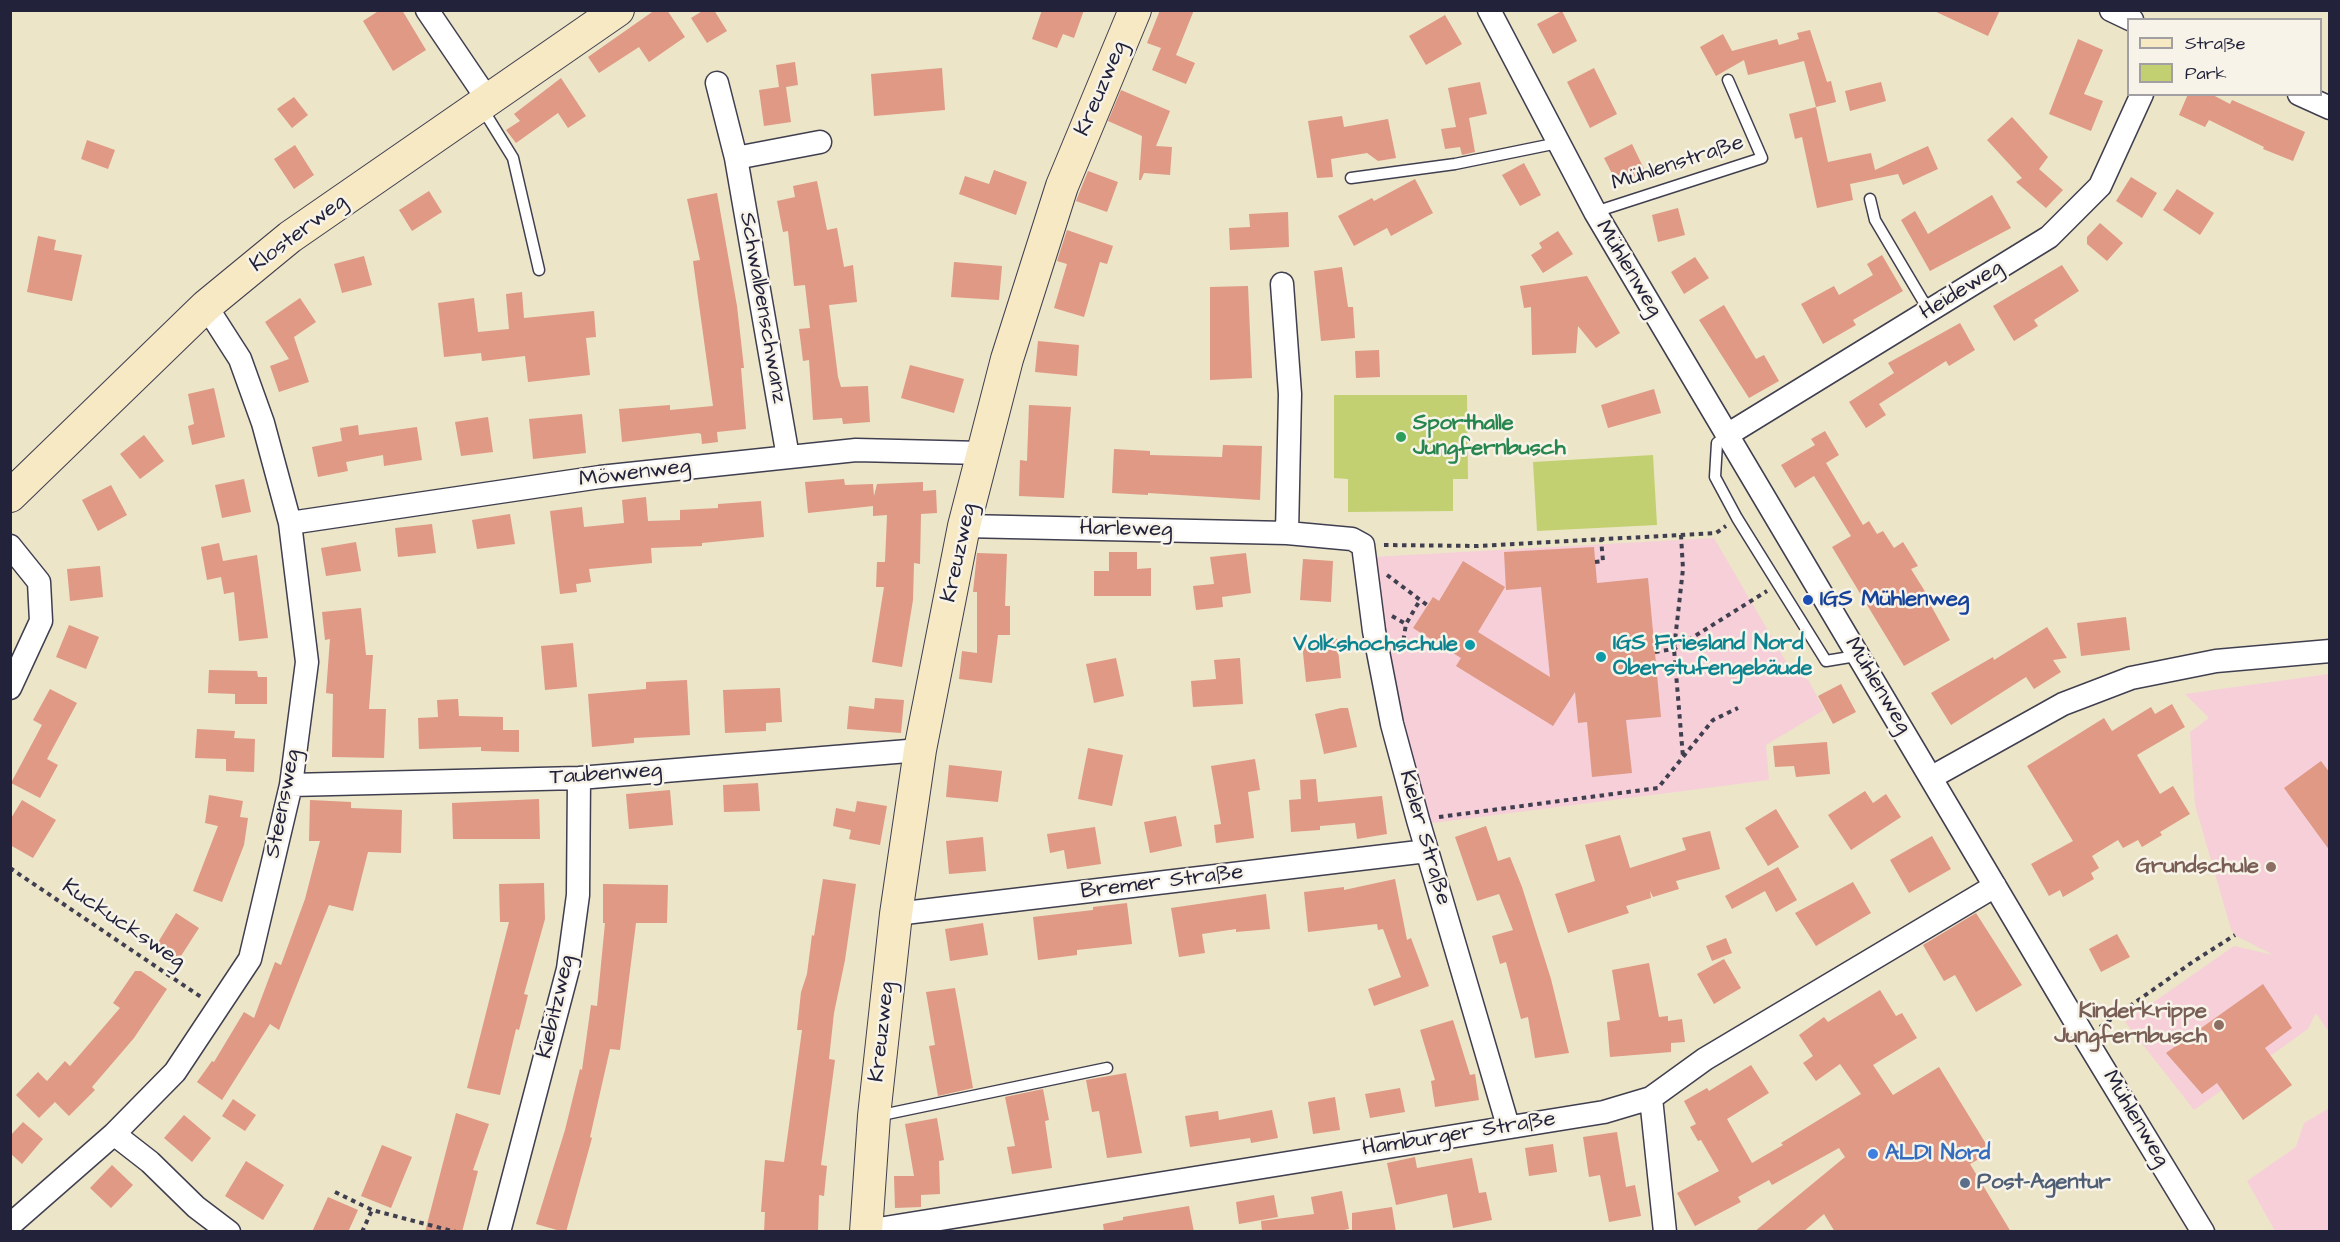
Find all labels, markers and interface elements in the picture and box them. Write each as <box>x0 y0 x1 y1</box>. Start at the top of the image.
legend <box>2127 18 2322 96</box>
text: Straße <box>2185 31 2245 56</box>
street label: Kreuzweg <box>1070 38 1134 140</box>
text: Park <box>2185 61 2227 86</box>
street label: Mühlenstraße <box>1609 130 1747 198</box>
street label: Klosterweg <box>245 189 353 279</box>
street label: Schwalbenschwanz <box>732 210 792 406</box>
street label: Mühlenweg <box>1589 216 1667 322</box>
street label: Heideweg <box>1916 255 2008 327</box>
place label: Sporthalle Jungfernbusch <box>1413 411 1566 463</box>
marker: Sporthalle Jungfernbusch <box>1394 430 1408 444</box>
street label: Möwenweg <box>578 454 692 494</box>
street label: Kreuzweg <box>937 501 983 605</box>
street label: Harleweg <box>1079 516 1173 544</box>
place label: IGS Mühlenweg <box>1820 587 1969 613</box>
marker: IGS Mühlenweg <box>1801 593 1815 607</box>
place label: IGS Friesland Nord Oberstufengebäude <box>1613 631 1812 682</box>
place label: Volkshochschule <box>1293 632 1458 658</box>
street label: Mühlenweg <box>1838 633 1916 739</box>
marker: Volkshochschule <box>1463 638 1477 652</box>
marker: IGS Friesland Nord Oberstufengebäude <box>1594 650 1608 664</box>
street label: Steensweg <box>261 748 307 860</box>
street label: Taubenweg <box>549 758 663 792</box>
street label: Kieler Straße <box>1392 768 1456 908</box>
place label: Grundschule <box>2136 854 2259 880</box>
street label: Bremer Straße <box>1079 860 1245 906</box>
marker: Grundschule <box>2264 860 2278 874</box>
street label: Kuckucksweg <box>57 874 189 976</box>
street label: Kiebitzweg <box>532 953 582 1061</box>
street label: Kreuzweg <box>865 981 901 1083</box>
place label: Kinderkrippe Jungfernbusch <box>2054 999 2207 1050</box>
marker: Kinderkrippe Jungfernbusch <box>2212 1018 2226 1032</box>
street label: Mühlenweg <box>2096 1066 2174 1172</box>
street label: Hamburger Straße <box>1360 1107 1558 1163</box>
place label: ALDI Nord <box>1885 1141 1990 1167</box>
marker: ALDI Nord <box>1866 1147 1880 1161</box>
place label: Post-Agentur <box>1977 1170 2111 1196</box>
marker: Post-Agentur <box>1958 1176 1972 1190</box>

